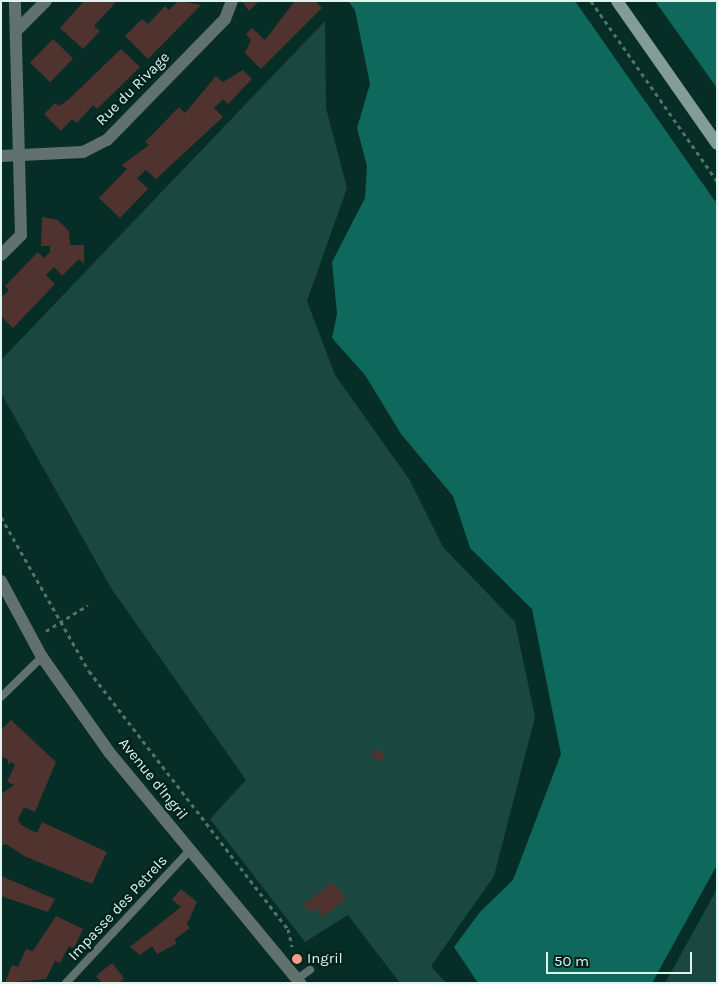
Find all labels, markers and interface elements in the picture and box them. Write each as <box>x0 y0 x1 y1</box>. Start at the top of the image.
street label: Rue du Rivage <box>92 48 174 130</box>
street label: Avenue d'Ingril <box>115 735 191 823</box>
street label: Impasse des Petrels <box>65 852 171 964</box>
scale bar <box>548 942 694 974</box>
place label: Ingril <box>307 950 343 968</box>
text: 50 m <box>554 952 589 970</box>
marker: Ingril <box>291 953 303 965</box>

